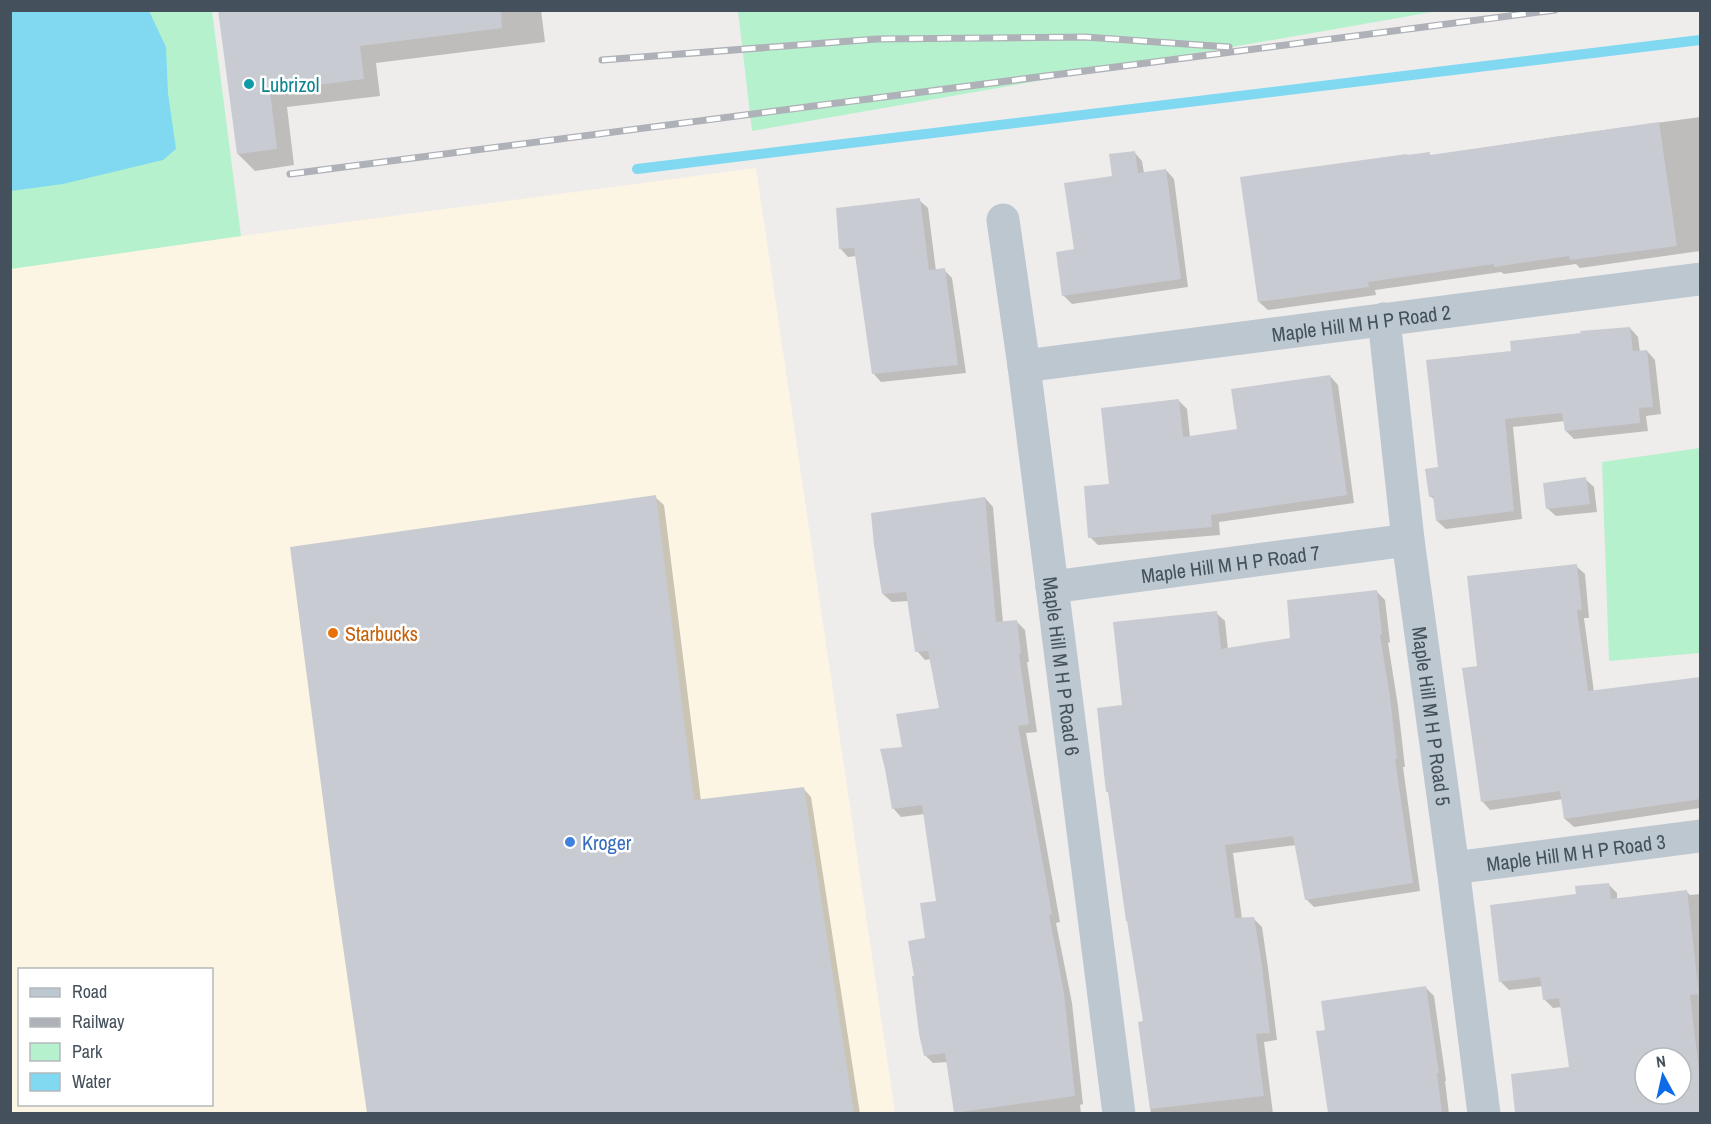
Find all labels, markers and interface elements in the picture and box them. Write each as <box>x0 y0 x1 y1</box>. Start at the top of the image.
place label: Lubrizol <box>261 71 319 98</box>
marker: Lubrizol <box>242 77 256 91</box>
street label: Maple Hill M H P Road 2 <box>1270 298 1452 347</box>
street label: Maple Hill M H P Road 7 <box>1139 538 1322 589</box>
street label: Maple Hill M H P Road 6 <box>1037 575 1087 757</box>
place label: Starbucks <box>345 620 418 647</box>
street label: Maple Hill M H P Road 5 <box>1407 625 1458 807</box>
marker: Starbucks <box>326 626 340 640</box>
street label: Maple Hill M H P Road 3 <box>1485 827 1667 877</box>
place label: Kroger <box>582 829 632 856</box>
marker: Kroger <box>563 835 577 849</box>
legend <box>18 968 213 1106</box>
text: Road <box>72 979 107 1004</box>
text: Railway <box>72 1009 125 1034</box>
text: Park <box>72 1039 103 1064</box>
north arrow <box>1633 1046 1693 1106</box>
text: N <box>1655 1050 1667 1073</box>
text: Water <box>72 1069 111 1094</box>

